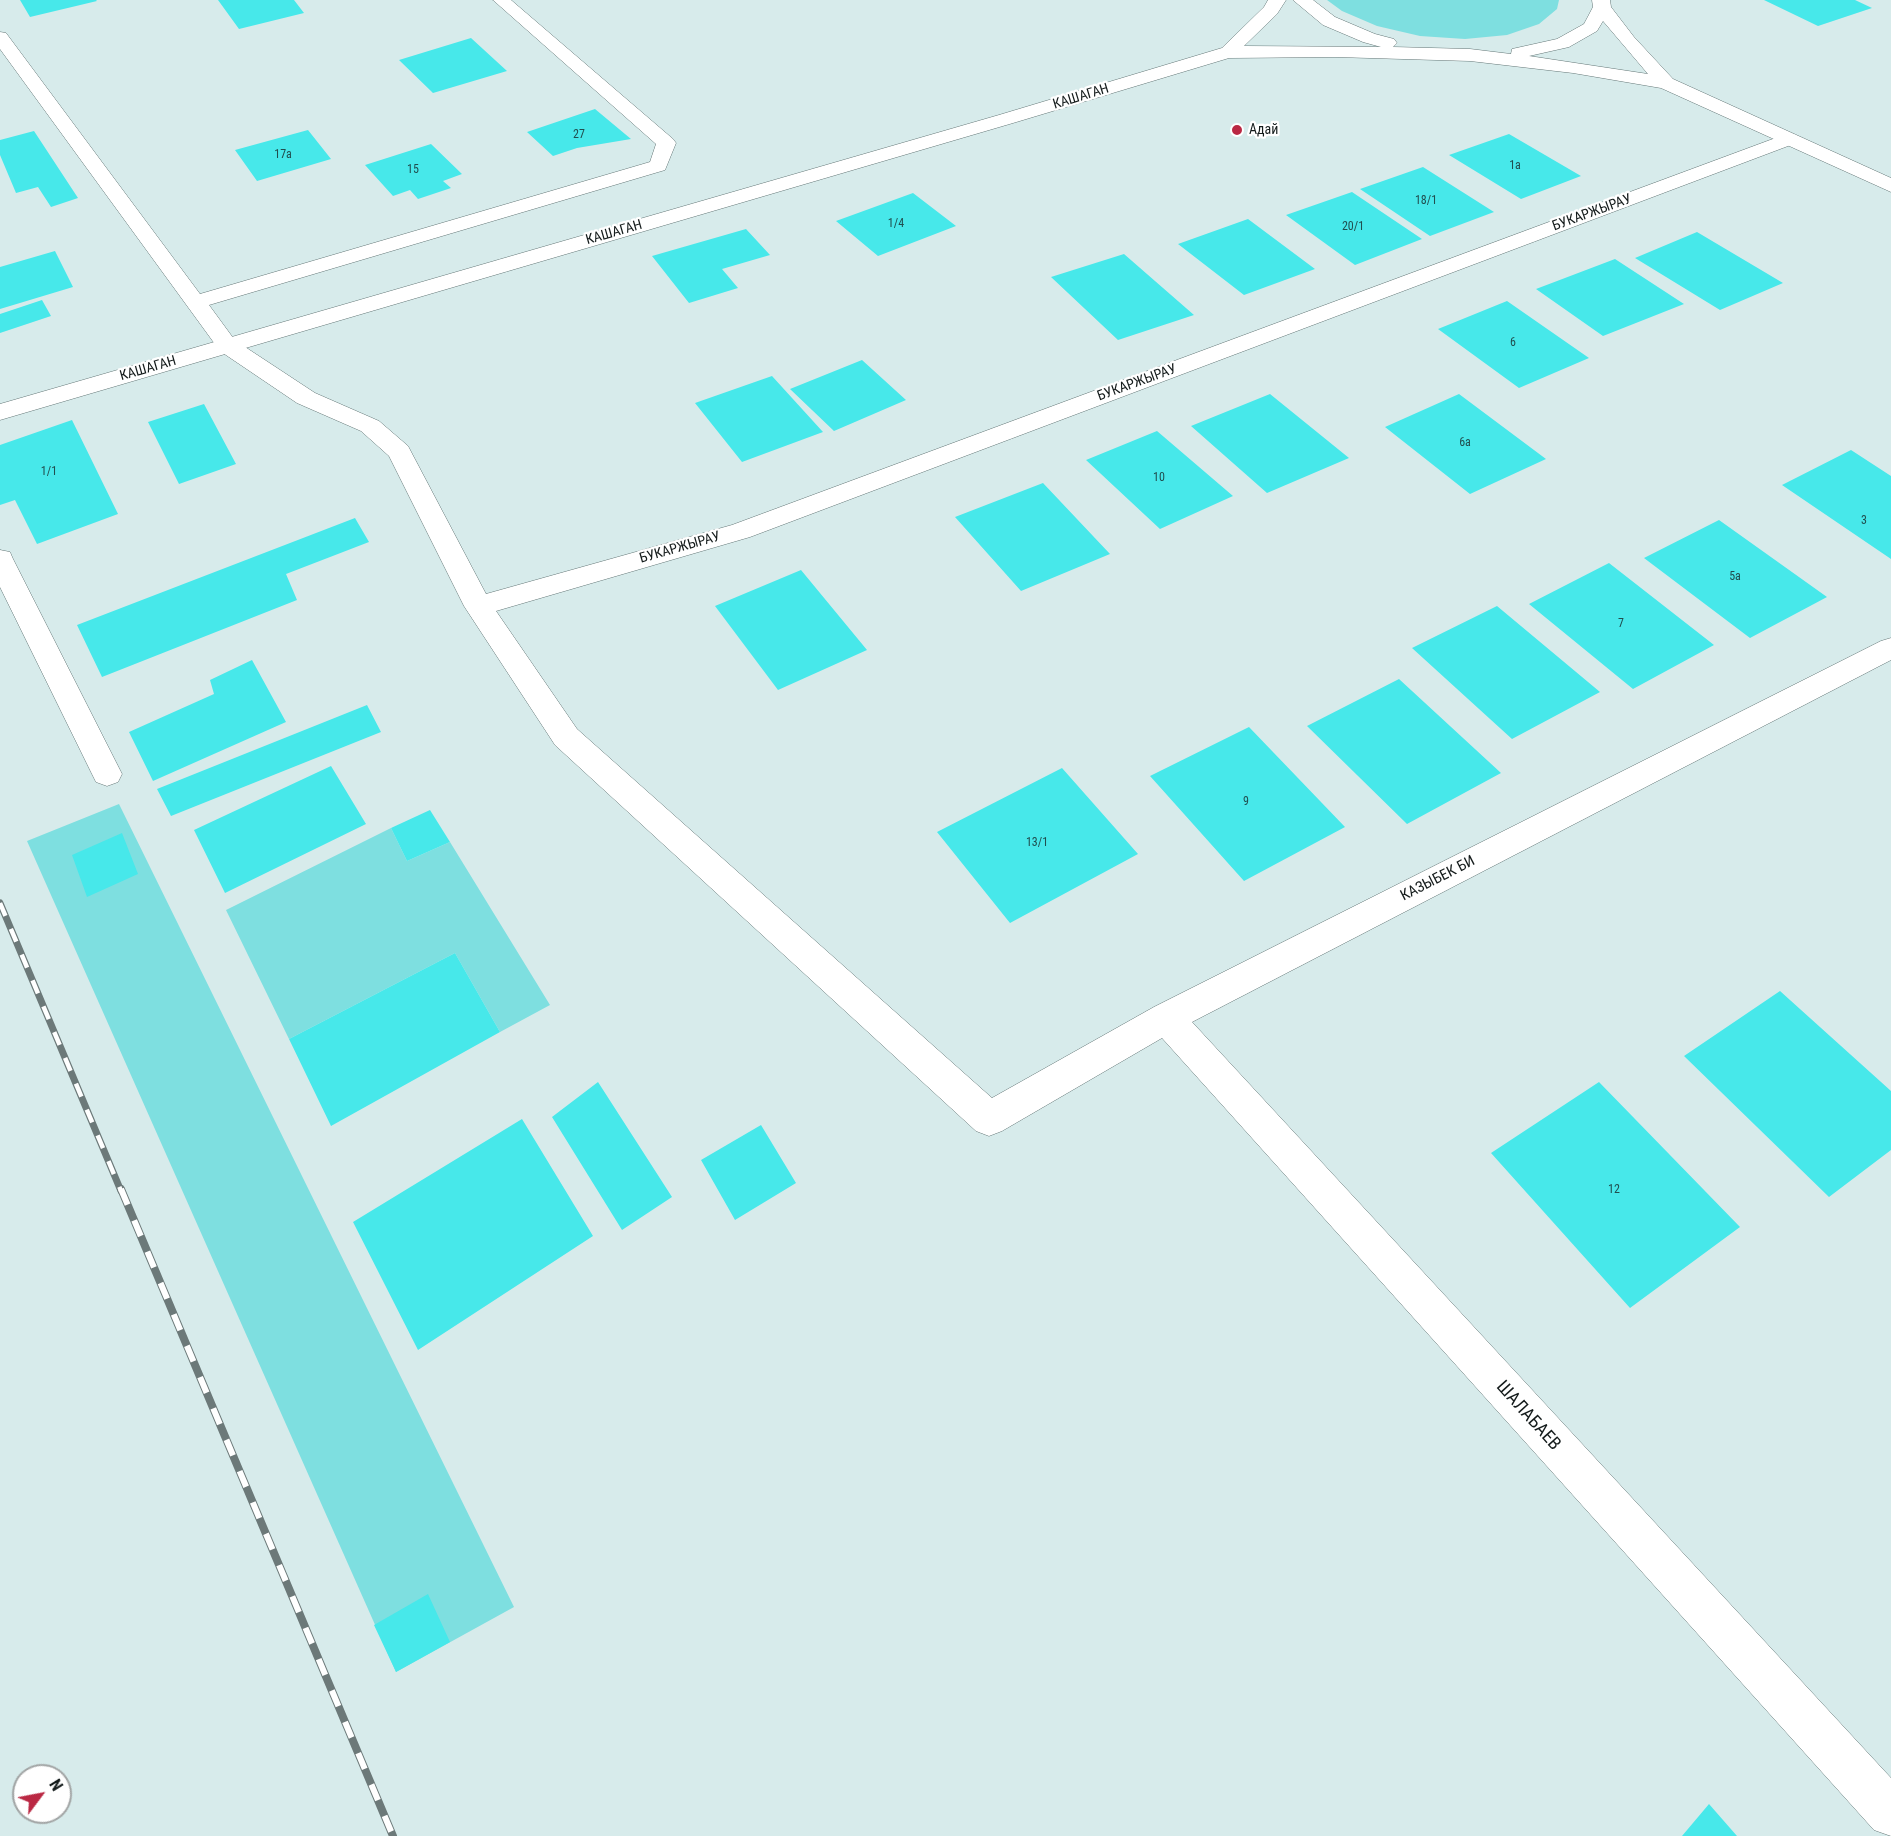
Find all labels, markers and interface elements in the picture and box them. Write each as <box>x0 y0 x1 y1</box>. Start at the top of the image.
street label: КАШАГАН <box>1051 81 1111 113</box>
place label: Адай <box>1249 122 1278 138</box>
marker: Адай <box>1230 123 1244 137</box>
house number: 27 <box>573 128 585 142</box>
house number: 17а <box>274 148 292 162</box>
house number: 1а <box>1509 159 1521 173</box>
house number: 15 <box>407 163 419 177</box>
street label: БУКАРЖЫРАУ <box>1550 191 1634 235</box>
house number: 18/1 <box>1415 194 1437 208</box>
street label: КАШАГАН <box>584 217 644 249</box>
house number: 1/4 <box>888 217 904 231</box>
house number: 20/1 <box>1342 220 1364 234</box>
house number: 6 <box>1510 336 1516 350</box>
street label: КАШАГАН <box>118 353 178 385</box>
street label: БУКАРЖЫРАУ <box>1095 361 1179 405</box>
house number: 6а <box>1459 436 1471 450</box>
house number: 1/1 <box>41 465 57 479</box>
house number: 10 <box>1153 471 1165 485</box>
house number: 3 <box>1861 514 1867 528</box>
street label: БУКАРЖЫРАУ <box>638 528 722 568</box>
house number: 5а <box>1729 570 1741 584</box>
house number: 7 <box>1618 617 1624 631</box>
house number: 9 <box>1243 795 1249 809</box>
house number: 13/1 <box>1026 836 1048 850</box>
street label: КАЗЫБЕК БИ <box>1398 853 1478 905</box>
house number: 12 <box>1608 1183 1620 1197</box>
street label: ШАЛАБАЕВ <box>1491 1377 1565 1455</box>
north arrow <box>12 1764 72 1824</box>
text: N <box>45 1776 67 1794</box>

